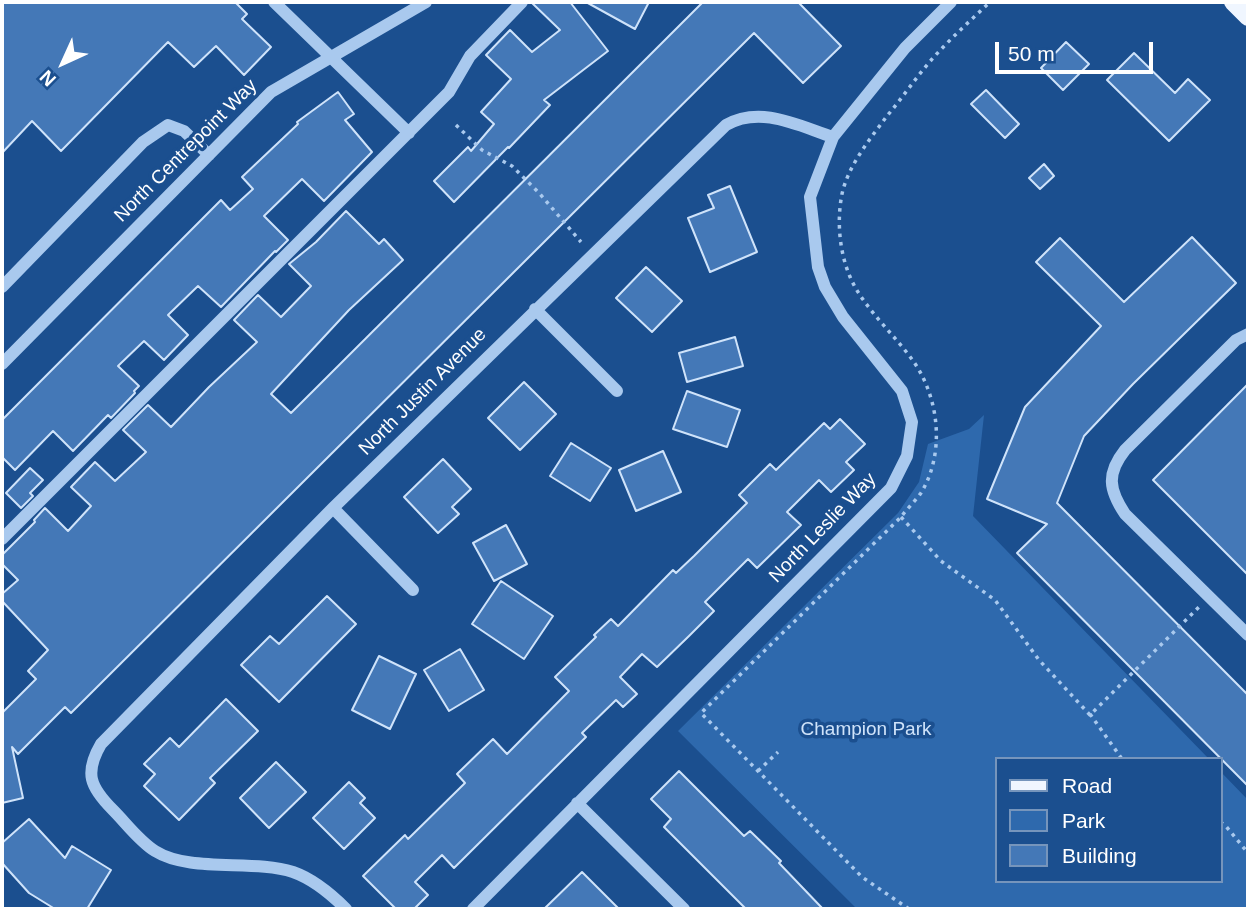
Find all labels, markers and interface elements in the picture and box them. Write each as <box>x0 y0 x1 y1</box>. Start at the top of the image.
north arrow <box>28 28 98 98</box>
scale bar <box>998 28 1156 72</box>
text: 50 m <box>1008 42 1055 65</box>
text: N <box>36 66 60 90</box>
street label: North Centrepoint Way <box>110 75 262 227</box>
street label: North Justin Avenue <box>355 324 491 460</box>
street label: North Leslie Way <box>765 468 881 588</box>
park label: Champion Park <box>801 719 931 741</box>
legend <box>995 757 1222 883</box>
text: Road <box>1062 774 1112 797</box>
text: Park <box>1062 809 1105 832</box>
text: Building <box>1062 844 1137 867</box>

